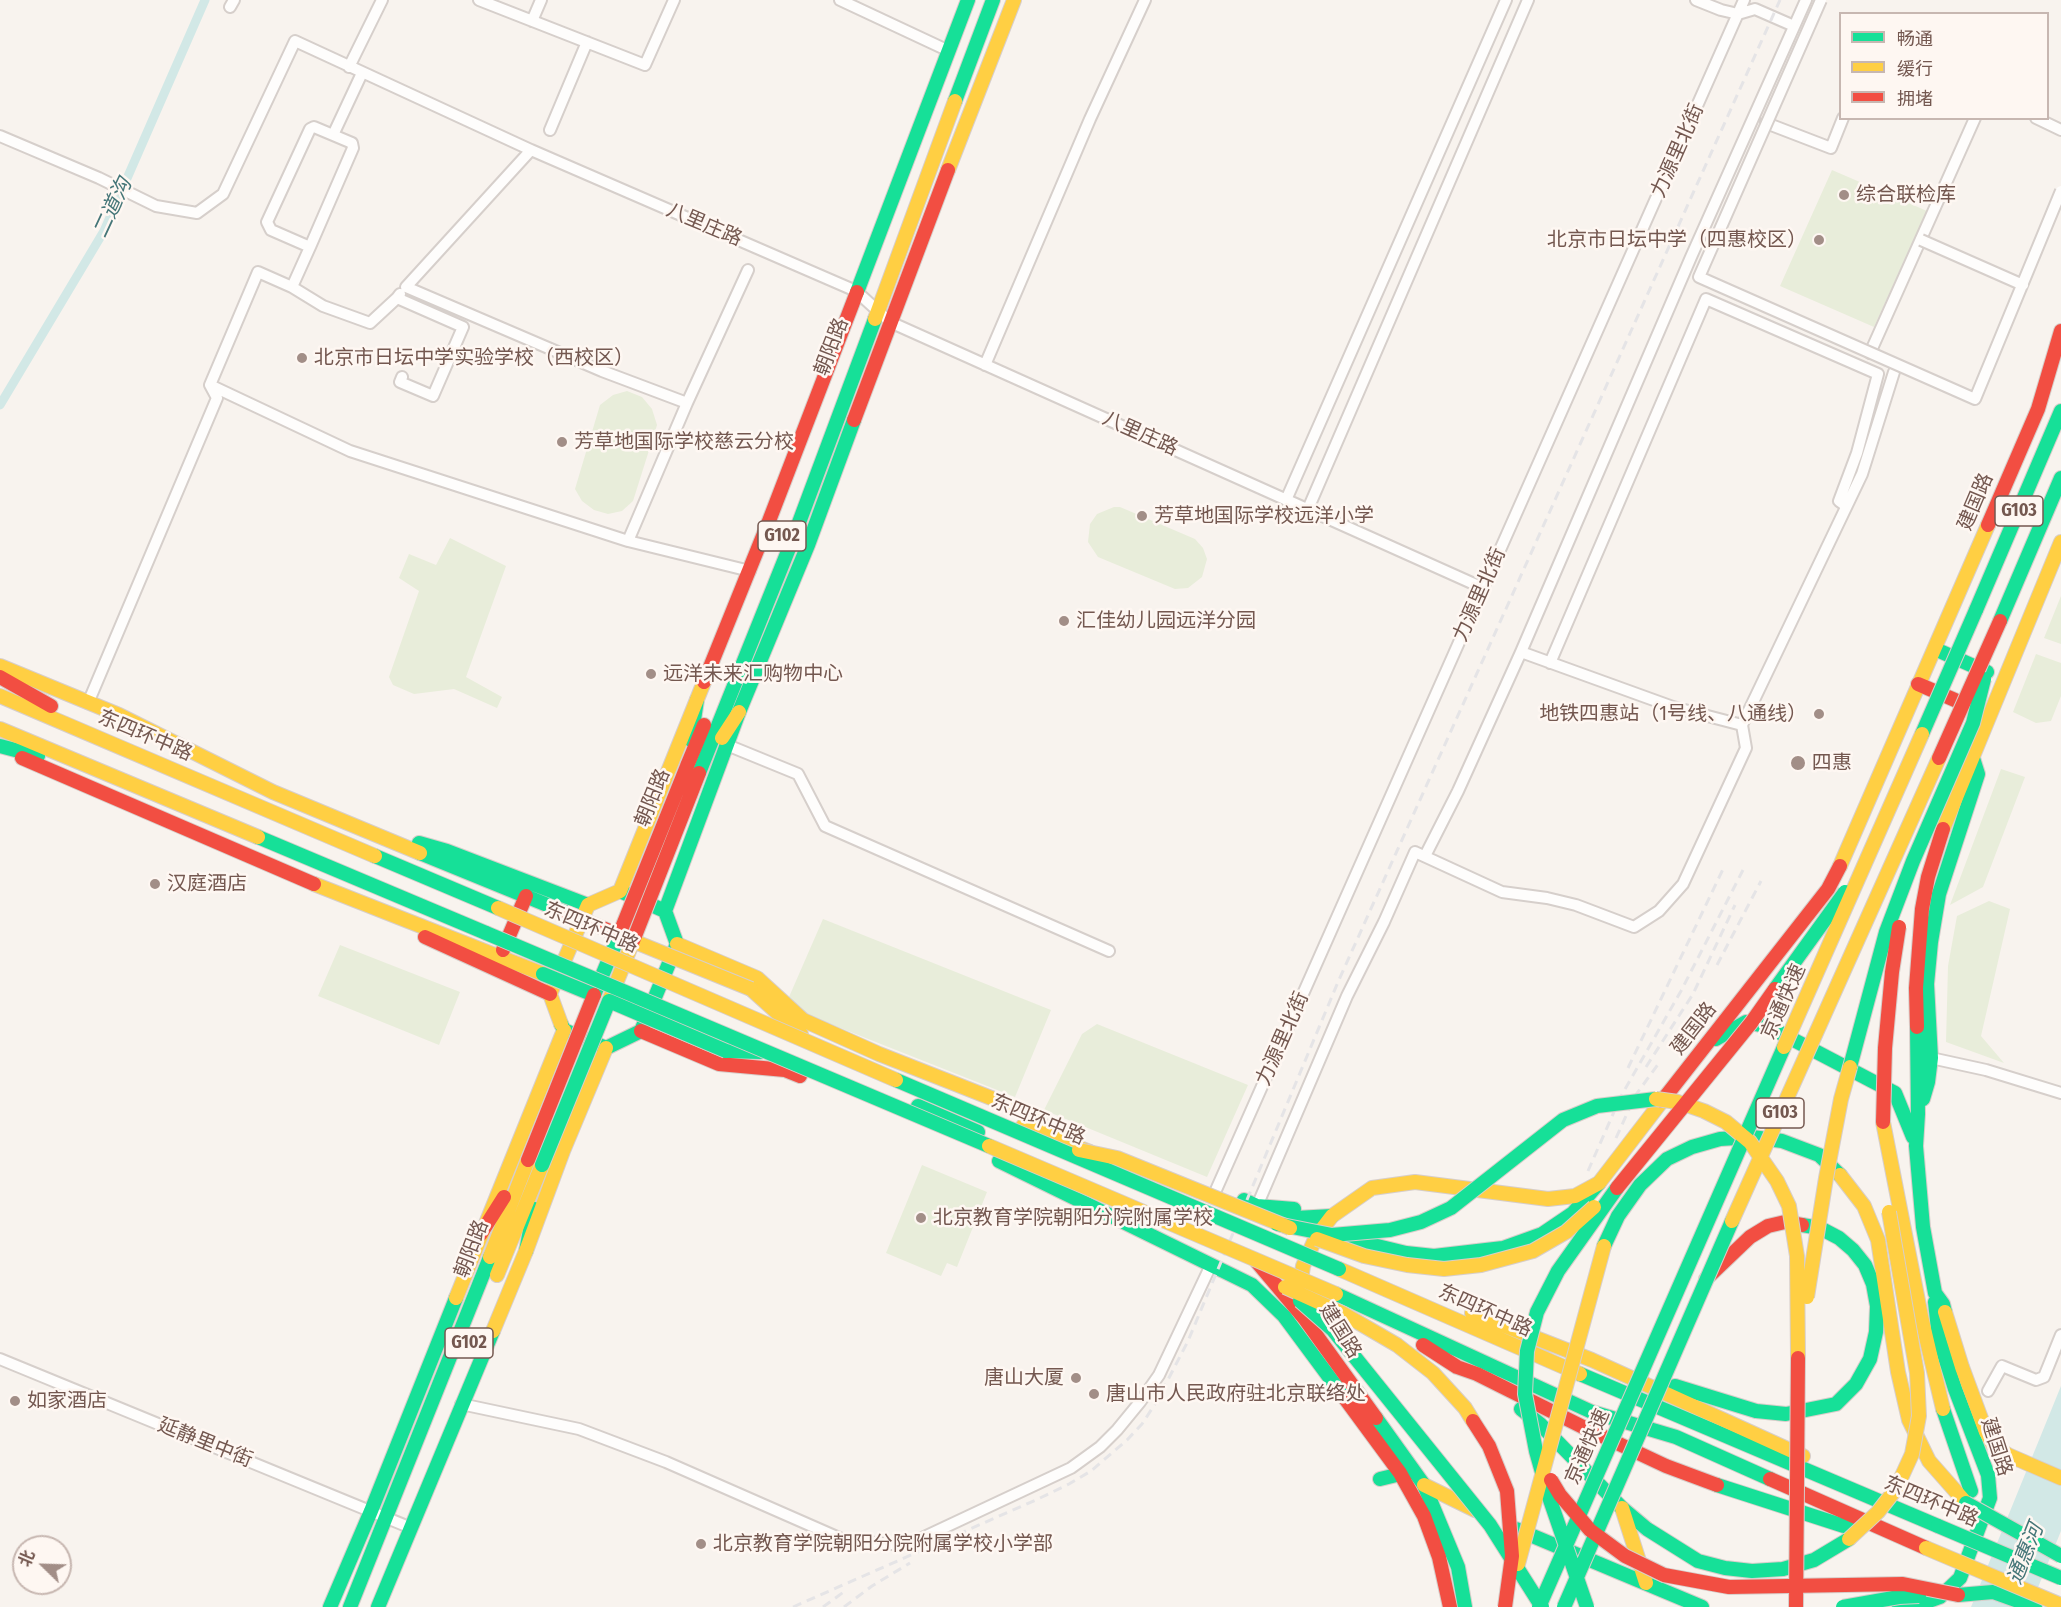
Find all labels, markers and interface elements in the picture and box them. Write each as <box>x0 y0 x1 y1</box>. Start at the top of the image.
legend <box>1839 12 2049 120</box>
text: 畅通 <box>1897 28 1933 50</box>
text: 缓行 <box>1897 58 1933 80</box>
text: 拥堵 <box>1897 88 1933 110</box>
street label: 力源里北街 <box>1647 100 1709 202</box>
water label: 二道沟 <box>88 174 138 242</box>
place label: 综合联检库 <box>1856 183 1956 207</box>
marker: 综合联检库 <box>1837 188 1851 202</box>
street label: 八里庄路 <box>662 198 746 252</box>
place label: 北京市日坛中学（四惠校区） <box>1547 228 1807 252</box>
marker: 北京市日坛中学（四惠校区） <box>1812 233 1826 247</box>
street label: 朝阳路 <box>810 315 854 379</box>
place label: 北京市日坛中学实验学校（西校区） <box>314 346 634 370</box>
marker: 北京市日坛中学实验学校（西校区） <box>295 351 309 365</box>
street label: 八里庄路 <box>1099 407 1181 461</box>
place label: 芳草地国际学校慈云分校 <box>574 430 794 454</box>
marker: 芳草地国际学校慈云分校 <box>555 435 569 449</box>
street label: 建国路 <box>1953 470 1999 534</box>
road number: G103 <box>1995 496 2043 526</box>
place label: 芳草地国际学校远洋小学 <box>1154 504 1374 528</box>
marker: 芳草地国际学校远洋小学 <box>1135 509 1149 523</box>
road number: G102 <box>758 521 806 551</box>
street label: 力源里北街 <box>1449 544 1511 646</box>
place label: 汇佳幼儿园远洋分园 <box>1076 609 1256 633</box>
marker: 汇佳幼儿园远洋分园 <box>1057 614 1071 628</box>
place label: 远洋未来汇购物中心 <box>663 662 843 686</box>
marker: 远洋未来汇购物中心 <box>644 667 658 681</box>
place label: 地铁四惠站（1号线、八通线） <box>1539 702 1807 726</box>
street label: 东四环中路 <box>94 705 196 767</box>
marker: 地铁四惠站（1号线、八通线） <box>1812 707 1826 721</box>
place label: 四惠 <box>1812 751 1852 775</box>
marker: 四惠 <box>1789 754 1807 772</box>
street label: 朝阳路 <box>631 766 675 830</box>
place label: 汉庭酒店 <box>167 872 247 896</box>
marker: 汉庭酒店 <box>148 877 162 891</box>
street label: 东四环中路 <box>540 897 642 959</box>
street label: 京通快速 <box>1757 961 1811 1043</box>
street label: 力源里北街 <box>1252 988 1314 1090</box>
street label: 建国路 <box>1666 998 1722 1060</box>
street label: 东四环中路 <box>987 1089 1089 1151</box>
road number: G103 <box>1756 1098 1804 1128</box>
place label: 北京教育学院朝阳分院附属学校 <box>933 1206 1213 1230</box>
marker: 北京教育学院朝阳分院附属学校 <box>914 1211 928 1225</box>
street label: 朝阳路 <box>450 1217 494 1281</box>
street label: 东四环中路 <box>1434 1280 1536 1342</box>
street label: 建国路 <box>1314 1299 1366 1363</box>
road number: G102 <box>445 1328 493 1358</box>
place label: 唐山大厦 <box>984 1366 1064 1390</box>
marker: 唐山大厦 <box>1069 1371 1083 1385</box>
place label: 唐山市人民政府驻北京联络处 <box>1106 1382 1366 1406</box>
marker: 唐山市人民政府驻北京联络处 <box>1087 1387 1101 1401</box>
place label: 如家酒店 <box>27 1389 107 1413</box>
marker: 如家酒店 <box>8 1394 22 1408</box>
street label: 京通快速 <box>1561 1406 1615 1488</box>
street label: 延静里中街 <box>154 1413 256 1473</box>
street label: 建国路 <box>1975 1415 2017 1479</box>
street label: 东四环中路 <box>1880 1471 1982 1533</box>
water label: 通惠河 <box>2003 1520 2049 1588</box>
place label: 北京教育学院朝阳分院附属学校小学部 <box>713 1532 1053 1556</box>
north arrow <box>12 1535 72 1595</box>
marker: 北京教育学院朝阳分院附属学校小学部 <box>694 1537 708 1551</box>
text: 北 <box>15 1547 39 1570</box>

